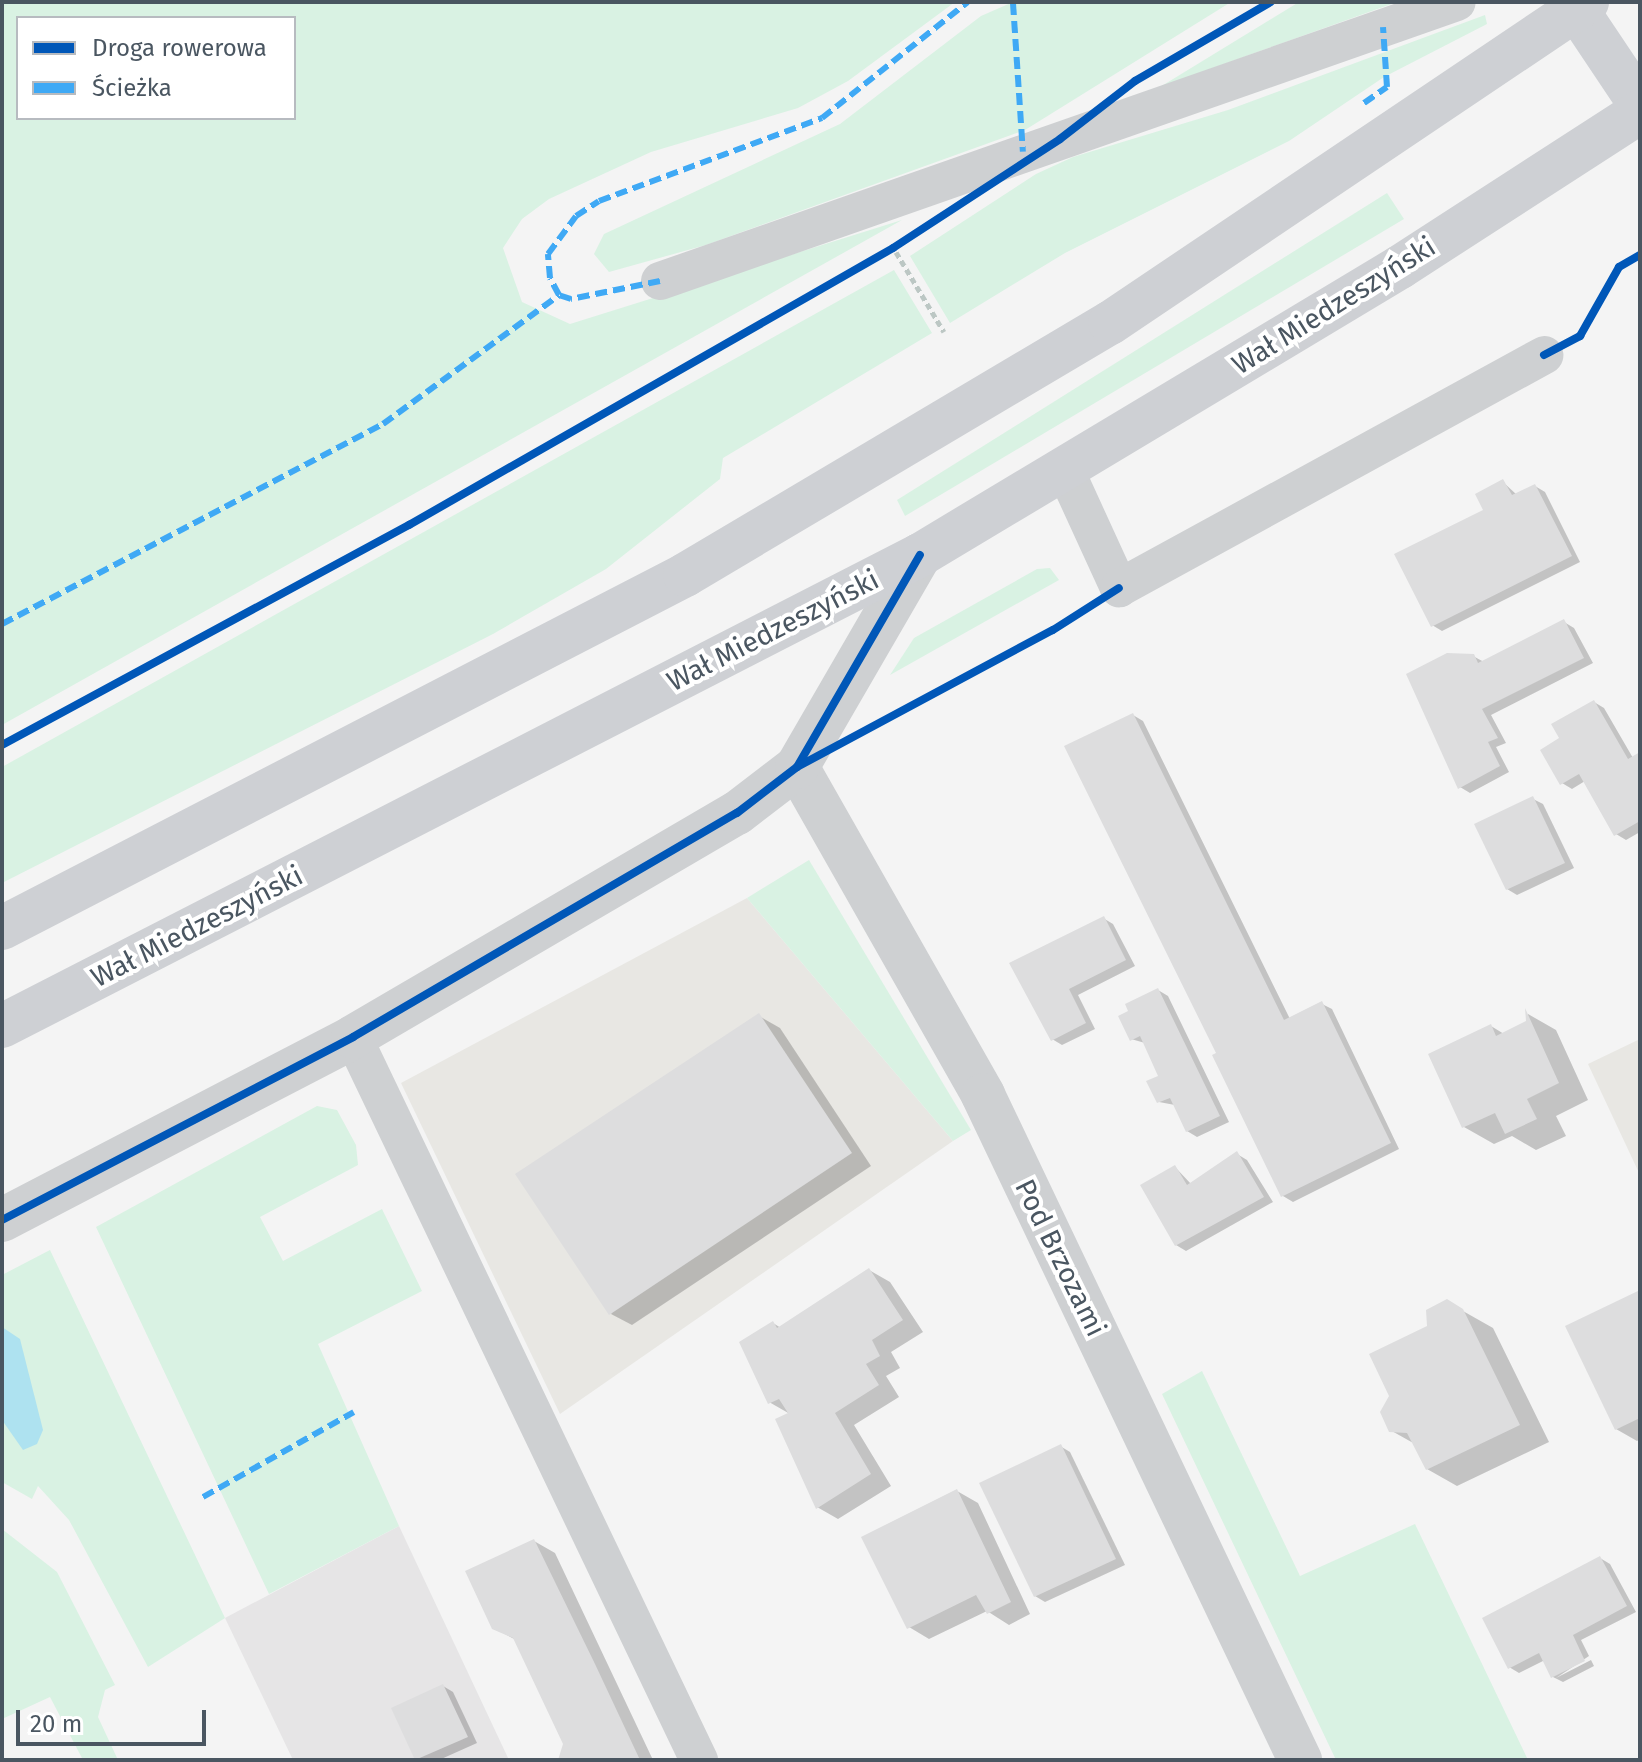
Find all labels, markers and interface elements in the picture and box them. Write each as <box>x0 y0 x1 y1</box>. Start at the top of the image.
legend <box>16 16 296 120</box>
text: Droga rowerowa <box>92 34 267 62</box>
text: Ścieżka <box>92 74 172 102</box>
street label: Wał Miedzeszyński <box>1226 230 1442 382</box>
street label: Wał Miedzeszyński <box>661 563 885 699</box>
street label: Wał Miedzeszyński <box>85 859 309 995</box>
street label: Pod Brzozami <box>1008 1174 1112 1342</box>
scale bar <box>20 1694 210 1744</box>
text: 20 m <box>30 1710 82 1738</box>

